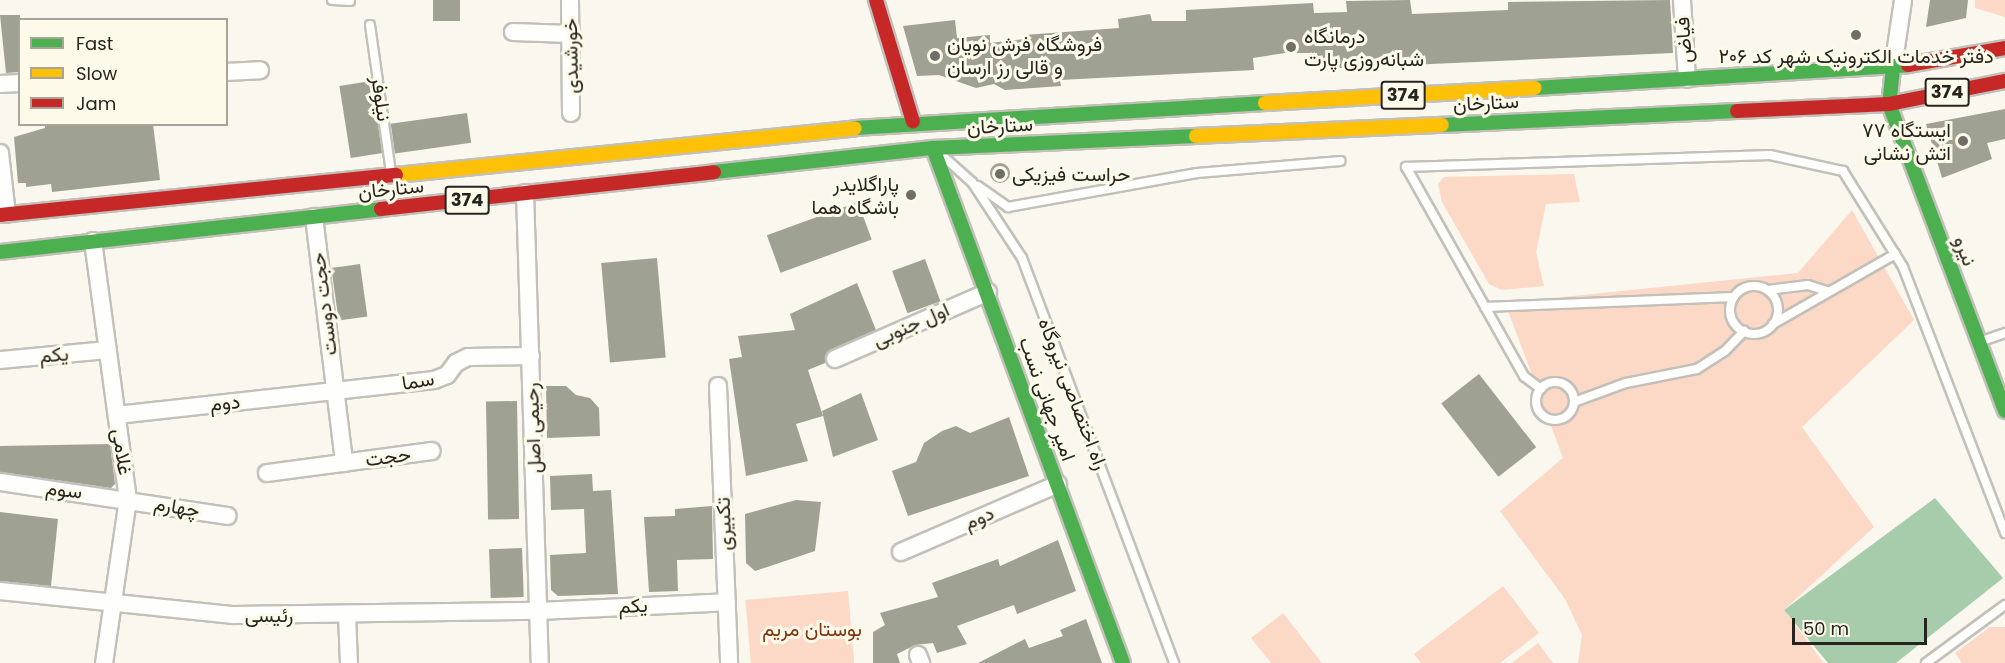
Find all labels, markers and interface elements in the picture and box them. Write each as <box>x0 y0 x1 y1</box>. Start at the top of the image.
street label: فیاض <box>1670 16 1698 64</box>
legend <box>18 18 228 126</box>
street label: خورشیدی <box>558 18 584 94</box>
place label: درمانگاه شبانه‌روزی پارت <box>1304 24 1424 71</box>
marker: دفتر خدمات الکترونیک شهر کد ۲۰۶ <box>1849 28 1863 42</box>
text: Fast <box>76 31 113 56</box>
place label: فروشگاه فرش نویان و قالی رز ارسان <box>947 33 1102 80</box>
marker: درمانگاه شبانه‌روزی پارت <box>1282 38 1300 56</box>
place label: دفتر خدمات الکترونیک شهر کد ۲۰۶ <box>1718 44 1994 68</box>
marker: فروشگاه فرش نویان و قالی رز ارسان <box>928 49 942 63</box>
text: Slow <box>76 61 117 86</box>
street label: نیلوفر <box>366 75 396 123</box>
road number: 374 <box>1924 77 1970 107</box>
road number: 374 <box>1380 80 1426 110</box>
street label: ستارخان <box>1452 89 1520 117</box>
text: Jam <box>76 91 116 116</box>
street label: ستارخان <box>966 112 1034 140</box>
place label: ایستگاه ۷۷ اتش نشانی <box>1862 118 1951 165</box>
marker: ایستگاه ۷۷ اتش نشانی <box>1956 134 1970 148</box>
place label: حراست فیزیکی <box>1012 162 1130 186</box>
marker: حراست فیزیکی <box>993 167 1007 181</box>
place label: پاراگلایدر باشگاه هما <box>811 172 899 219</box>
street label: ستارخان <box>357 174 425 204</box>
road number: 374 <box>444 185 490 215</box>
marker: پاراگلایدر باشگاه هما <box>904 188 918 202</box>
street label: نیرو <box>1948 233 1982 269</box>
street label: حجت دوست <box>306 251 342 357</box>
street label: اول جنوبی <box>869 297 953 353</box>
street label: راه اختصاصی نیروگاه <box>1033 315 1113 473</box>
street label: امیر جهانی نسب <box>1013 334 1081 464</box>
street label: یکم <box>38 342 70 368</box>
street label: سما <box>400 367 436 395</box>
street label: رحیمی اصل <box>519 382 547 474</box>
street label: دوم <box>209 389 241 417</box>
street label: غلامی <box>107 427 137 477</box>
street label: حجت <box>364 442 412 472</box>
street label: سوم <box>44 476 84 504</box>
street label: چهارم <box>152 491 202 523</box>
street label: تکبیری <box>711 497 737 551</box>
street label: دوم <box>960 501 998 535</box>
street label: یکم <box>618 593 648 619</box>
street label: رئیسی <box>245 603 293 627</box>
scale bar <box>1795 606 1930 644</box>
text: 50 m <box>1803 616 1849 641</box>
park label: بوستان مریم <box>762 617 862 641</box>

